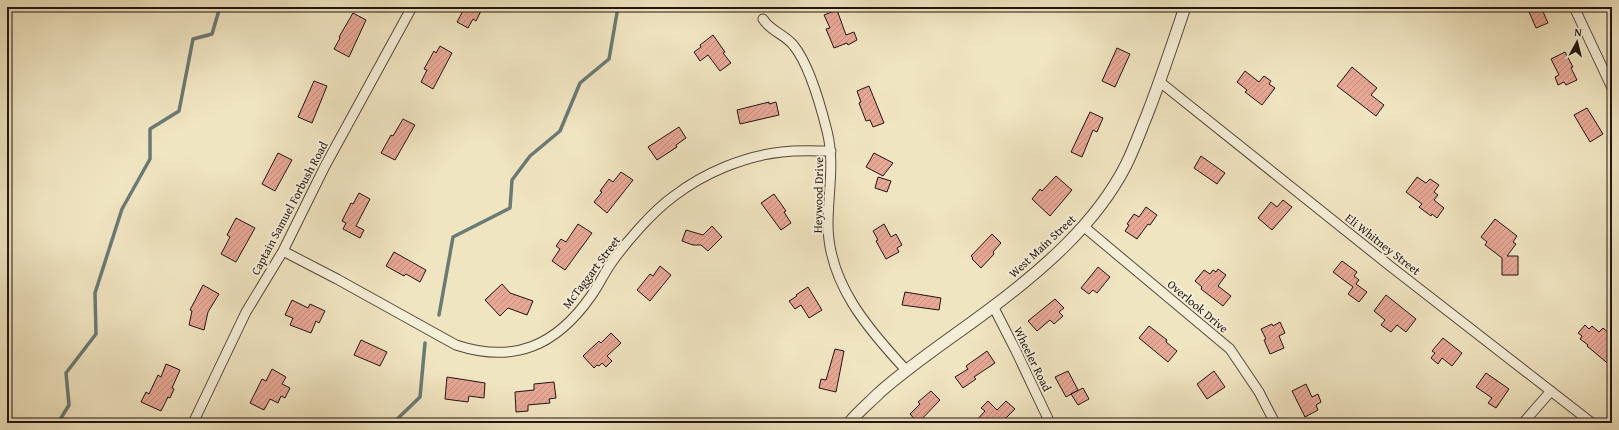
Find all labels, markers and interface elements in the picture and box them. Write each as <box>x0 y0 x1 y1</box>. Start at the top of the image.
north arrow <box>1557 22 1597 62</box>
text: N <box>1574 24 1583 41</box>
street label: Captain Samuel Forbush Road <box>246 138 332 278</box>
street label: Heywood Drive <box>809 156 827 233</box>
street label: Eli Whitney Street <box>1342 209 1425 279</box>
street label: West Main Street <box>1005 210 1080 281</box>
street label: McTaggart Street <box>558 232 624 312</box>
street label: Overlook Drive <box>1164 275 1232 337</box>
street label: Wheeler Road <box>1010 324 1056 395</box>

